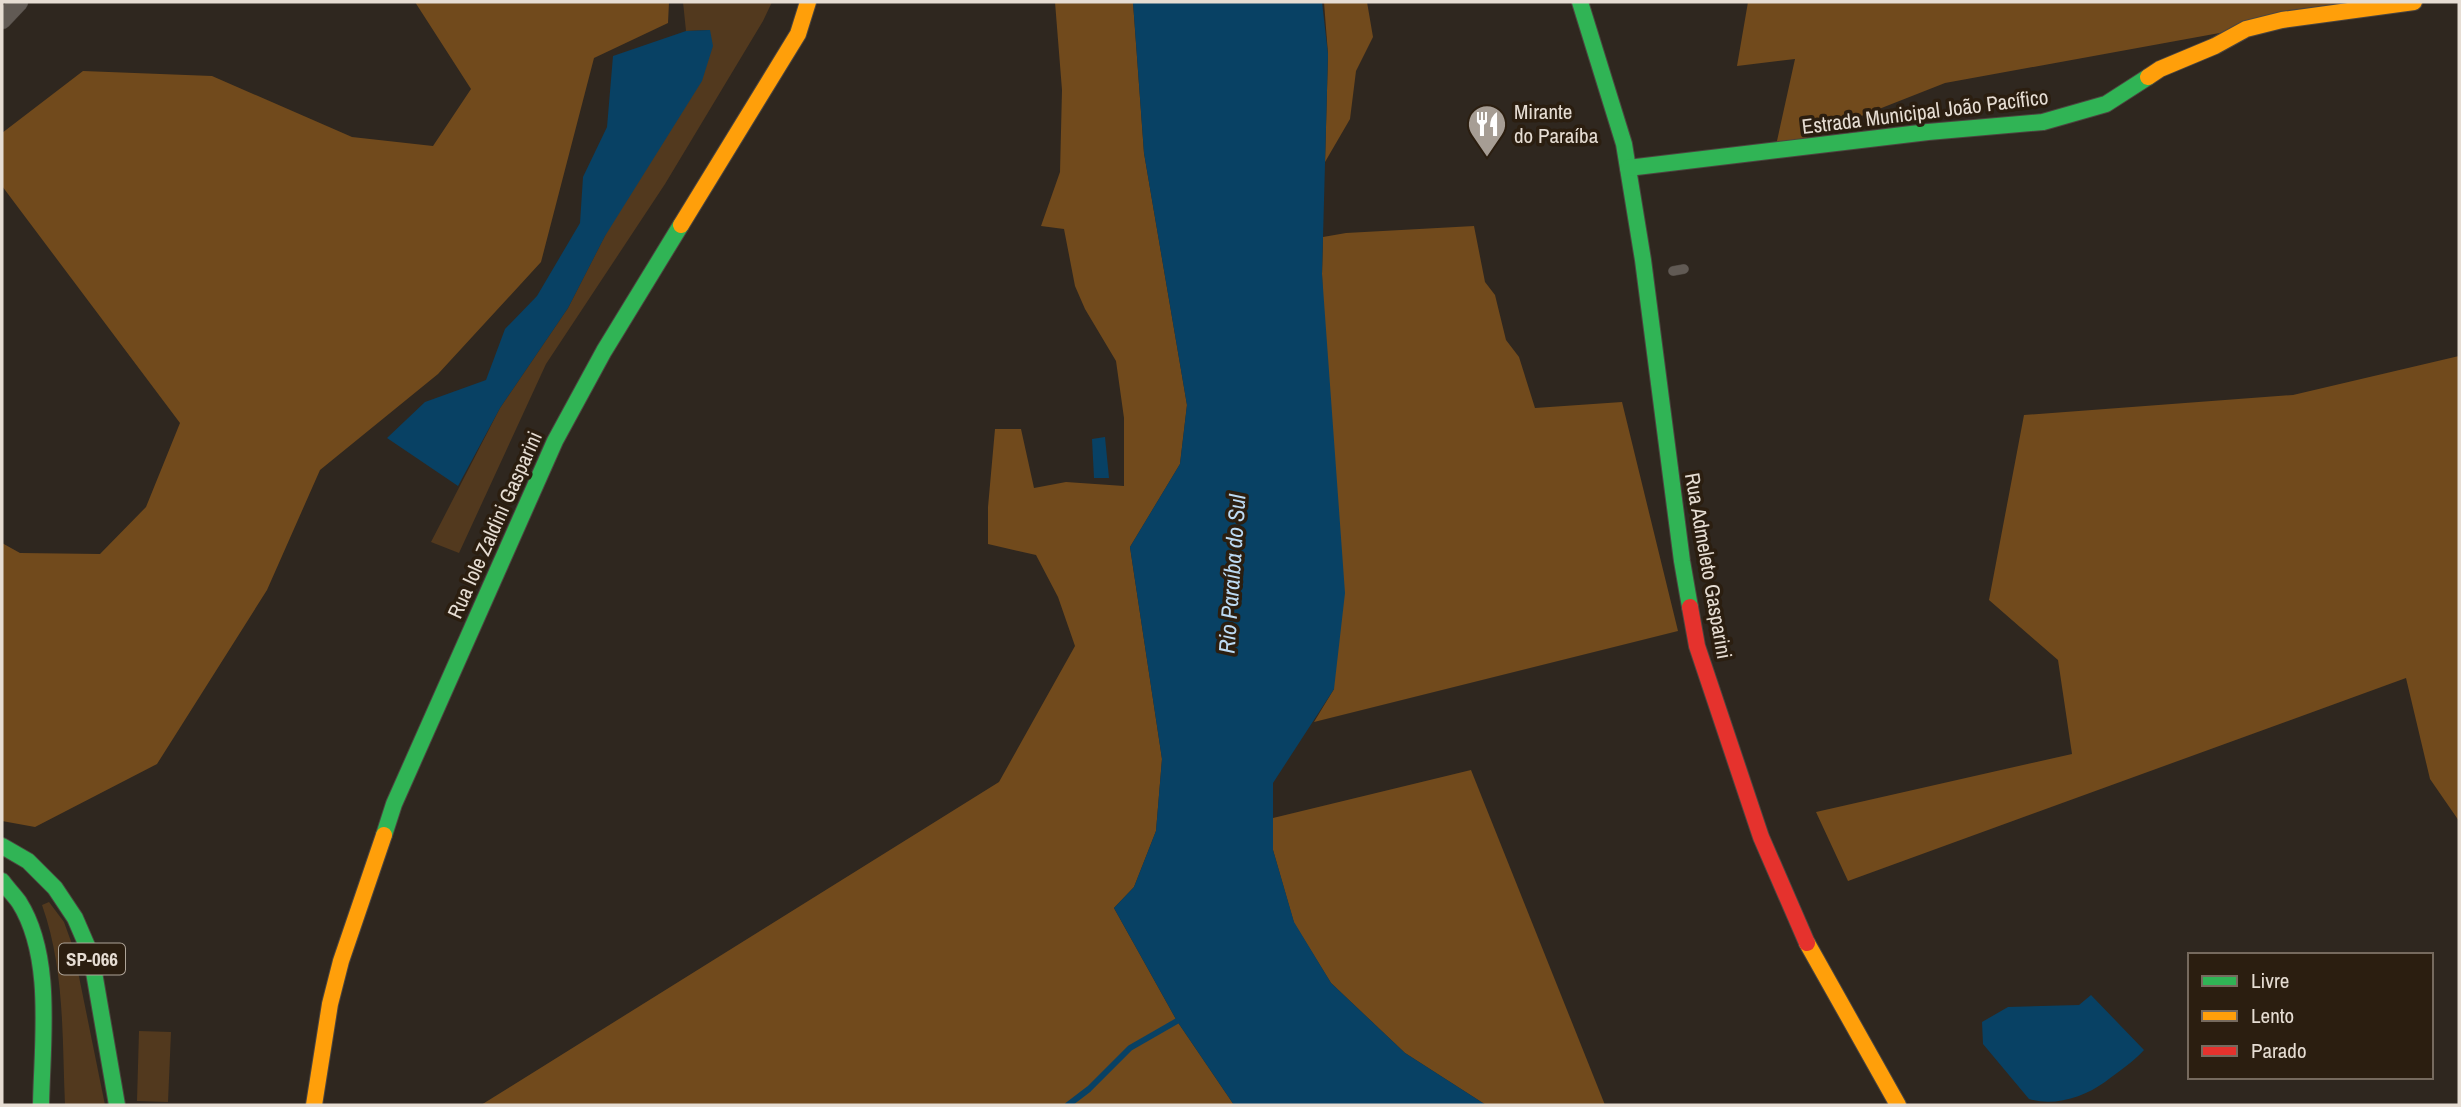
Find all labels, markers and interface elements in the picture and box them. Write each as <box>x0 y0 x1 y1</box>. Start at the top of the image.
street label: Estrada Municipal João Pacífico <box>1800 82 2050 141</box>
place label: Mirante do Paraíba <box>1514 97 1599 150</box>
restaurant icon: Mirante do Paraíba <box>1466 103 1508 158</box>
street label: Rua Iole Zaldini Gasparini <box>440 427 549 623</box>
street label: Rua Admeleto Gasparini <box>1678 471 1739 661</box>
water label: Rio Paraíba do Sul <box>1210 493 1253 655</box>
road number: SP-066 <box>59 944 125 974</box>
legend <box>2188 953 2433 1079</box>
text: Livre <box>2251 966 2289 995</box>
text: Lento <box>2251 1001 2294 1030</box>
text: Parado <box>2251 1036 2307 1065</box>

